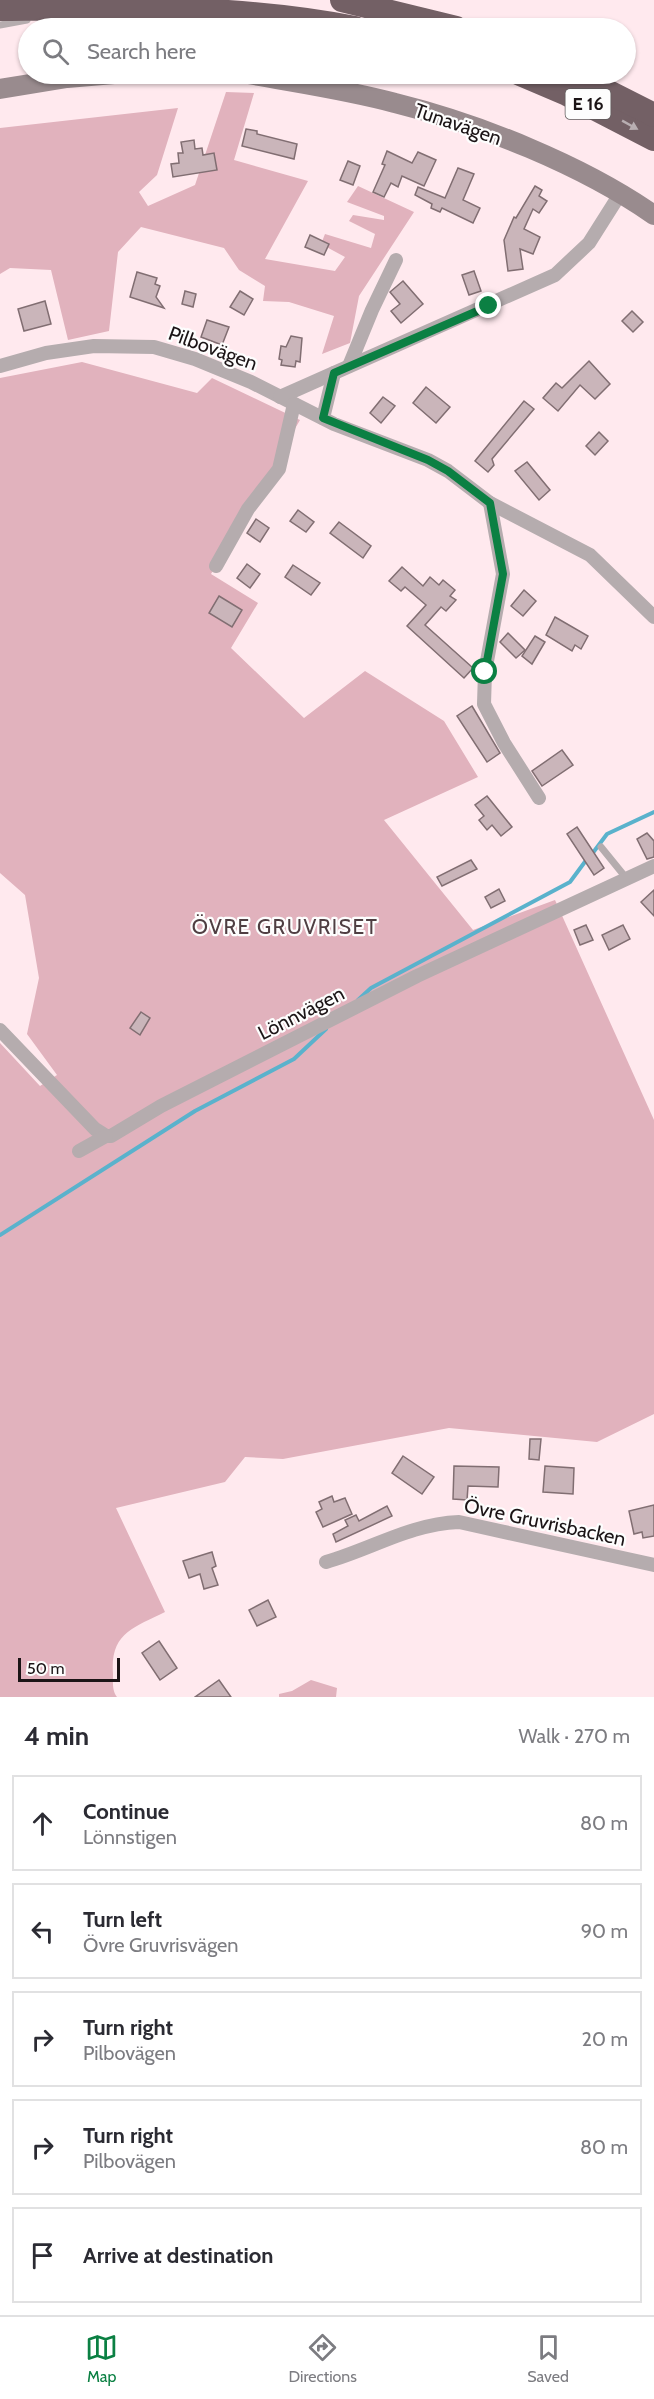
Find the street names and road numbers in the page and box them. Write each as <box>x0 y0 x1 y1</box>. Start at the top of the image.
road number: E 16 <box>566 89 610 119</box>
street label: Tunavägen <box>411 98 505 150</box>
street label: Pilbovägen <box>165 321 261 375</box>
street label: Lönnvägen <box>254 981 348 1045</box>
street label: Övre Gruvrisbacken <box>462 1493 628 1551</box>

